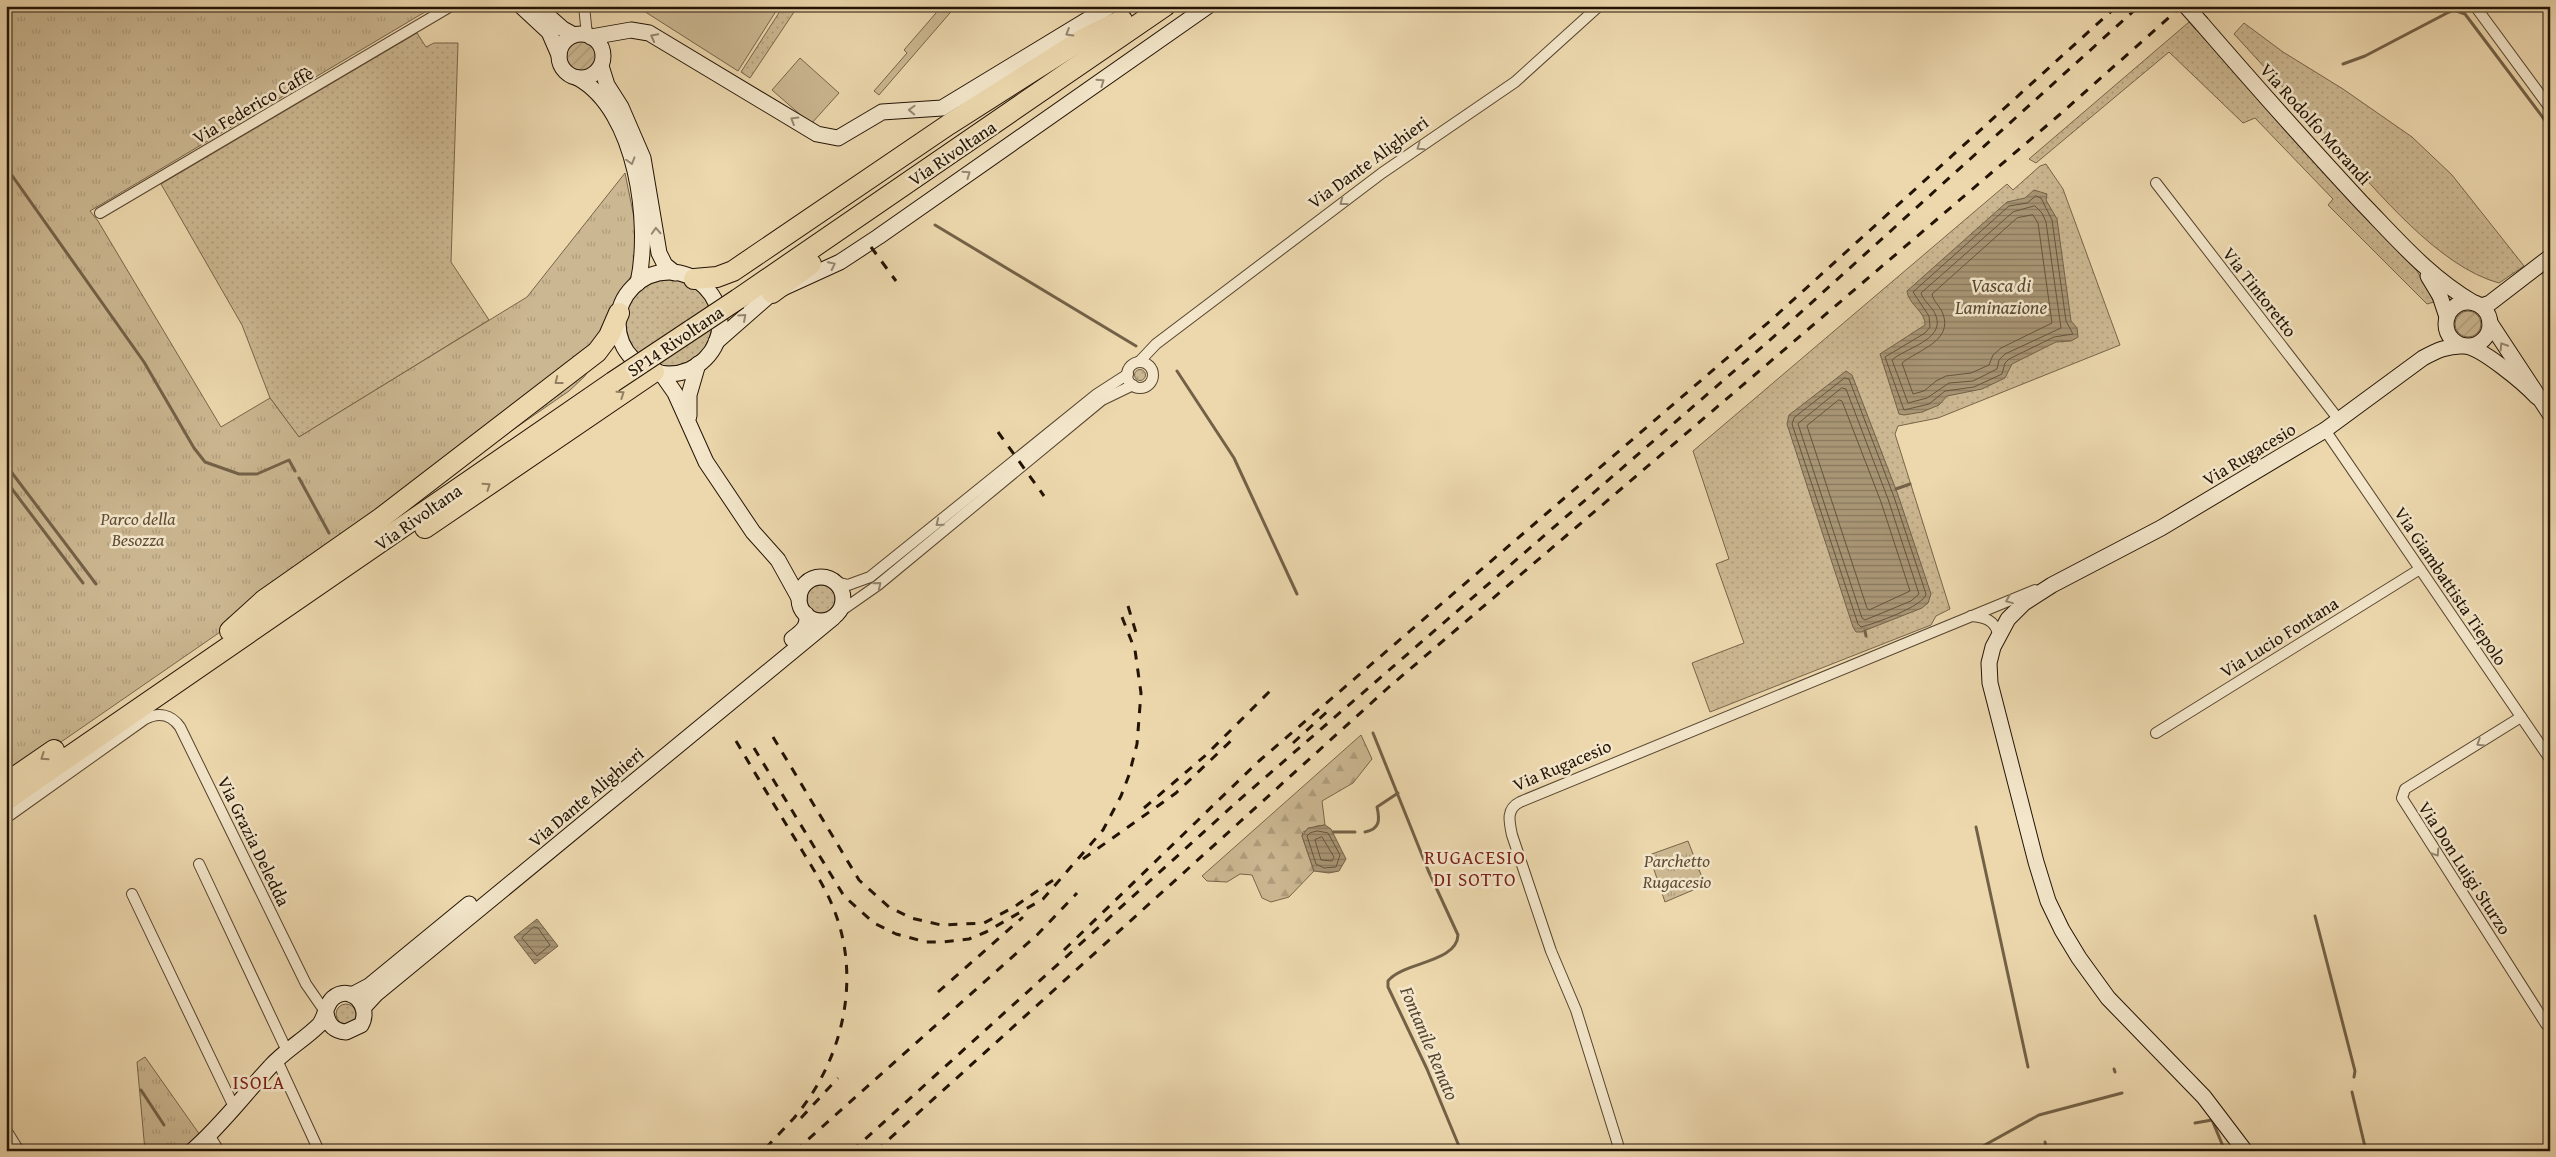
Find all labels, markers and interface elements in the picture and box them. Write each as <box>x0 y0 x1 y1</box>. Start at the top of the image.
one-way arrow <box>1066 27 1075 36</box>
one-way arrow <box>650 33 659 43</box>
street label: Via Rodolfo Morandi <box>2254 57 2378 191</box>
street label: Via Federico Caffè <box>187 59 319 151</box>
one-way arrow <box>1095 79 1104 88</box>
one-way arrow <box>908 105 916 115</box>
street label: Via Dante Alighieri <box>1302 109 1434 215</box>
street label: Via Rivoltana <box>903 113 1002 192</box>
one-way arrow <box>790 116 799 126</box>
one-way arrow <box>1417 141 1426 150</box>
one-way arrow <box>625 157 636 166</box>
one-way arrow <box>961 171 971 180</box>
one-way arrow <box>1340 197 1349 205</box>
one-way arrow <box>650 227 661 235</box>
street label: Via Tintoretto <box>2216 241 2304 343</box>
one-way arrow <box>827 261 836 271</box>
water label: Vasca di Laminazione <box>1954 271 2047 321</box>
street label: SP14 Rivoltana <box>621 298 729 383</box>
one-way arrow <box>738 314 747 323</box>
one-way arrow <box>2500 342 2510 351</box>
one-way arrow <box>555 376 564 384</box>
one-way arrow <box>616 391 625 401</box>
street label: Via Rugacesio <box>2197 415 2301 493</box>
street label: Via Rivoltana <box>369 477 468 557</box>
one-way arrow <box>482 483 491 493</box>
street label: Via Giambattista Tiepolo <box>2388 501 2514 671</box>
park label: Parco della Besozza <box>100 505 176 553</box>
one-way arrow <box>935 517 944 526</box>
one-way arrow <box>872 582 881 591</box>
street label: Via Lucio Fontana <box>2215 590 2344 684</box>
one-way arrow <box>2005 594 2014 605</box>
street label: Via Rugacesio <box>1509 732 1615 798</box>
one-way arrow <box>2476 737 2485 746</box>
street label: Via Dante Alighieri <box>522 740 650 854</box>
one-way arrow <box>41 751 50 760</box>
street label: Via Grazia Deledda <box>211 771 297 911</box>
street label: Via Don Luigi Sturzo <box>2412 796 2518 940</box>
district label: RUGACESIO DI SOTTO <box>1424 843 1526 893</box>
park label: Parchetto Rugacesio <box>1642 847 1712 895</box>
one-way arrow <box>2430 848 2440 857</box>
water label: Fontanile Renato <box>1393 981 1467 1104</box>
district label: ISOLA <box>233 1068 285 1096</box>

